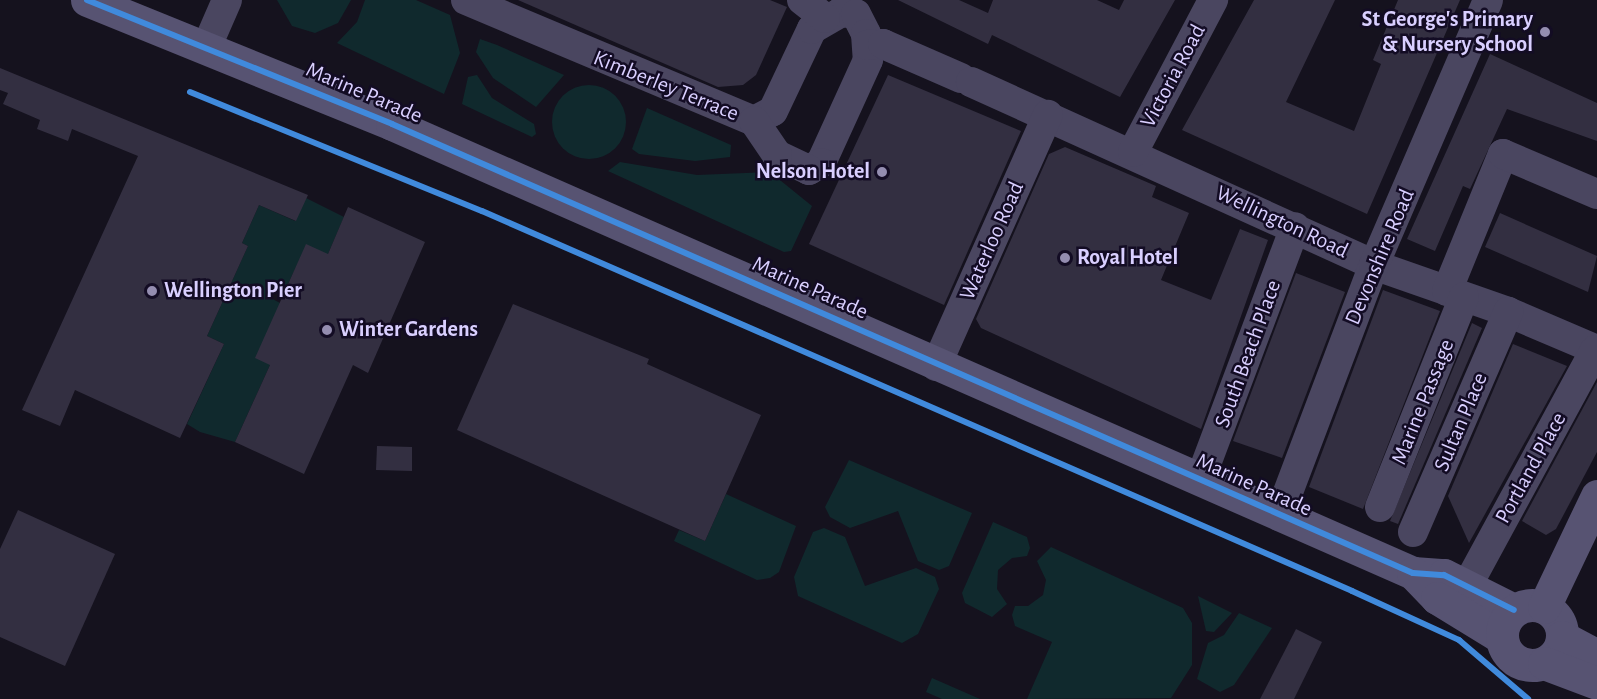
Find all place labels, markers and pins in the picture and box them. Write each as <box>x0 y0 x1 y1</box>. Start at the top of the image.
place label: St George's Primary & Nursery School <box>1362 6 1533 57</box>
marker: St George's Primary & Nursery School <box>1538 25 1552 39</box>
place label: Nelson Hotel <box>756 159 870 185</box>
marker: Nelson Hotel <box>875 165 889 179</box>
place label: Royal Hotel <box>1077 245 1178 271</box>
marker: Royal Hotel <box>1058 251 1072 265</box>
place label: Wellington Pier <box>164 278 302 304</box>
marker: Wellington Pier <box>145 284 159 298</box>
place label: Winter Gardens <box>339 317 478 343</box>
marker: Winter Gardens <box>320 323 334 337</box>

